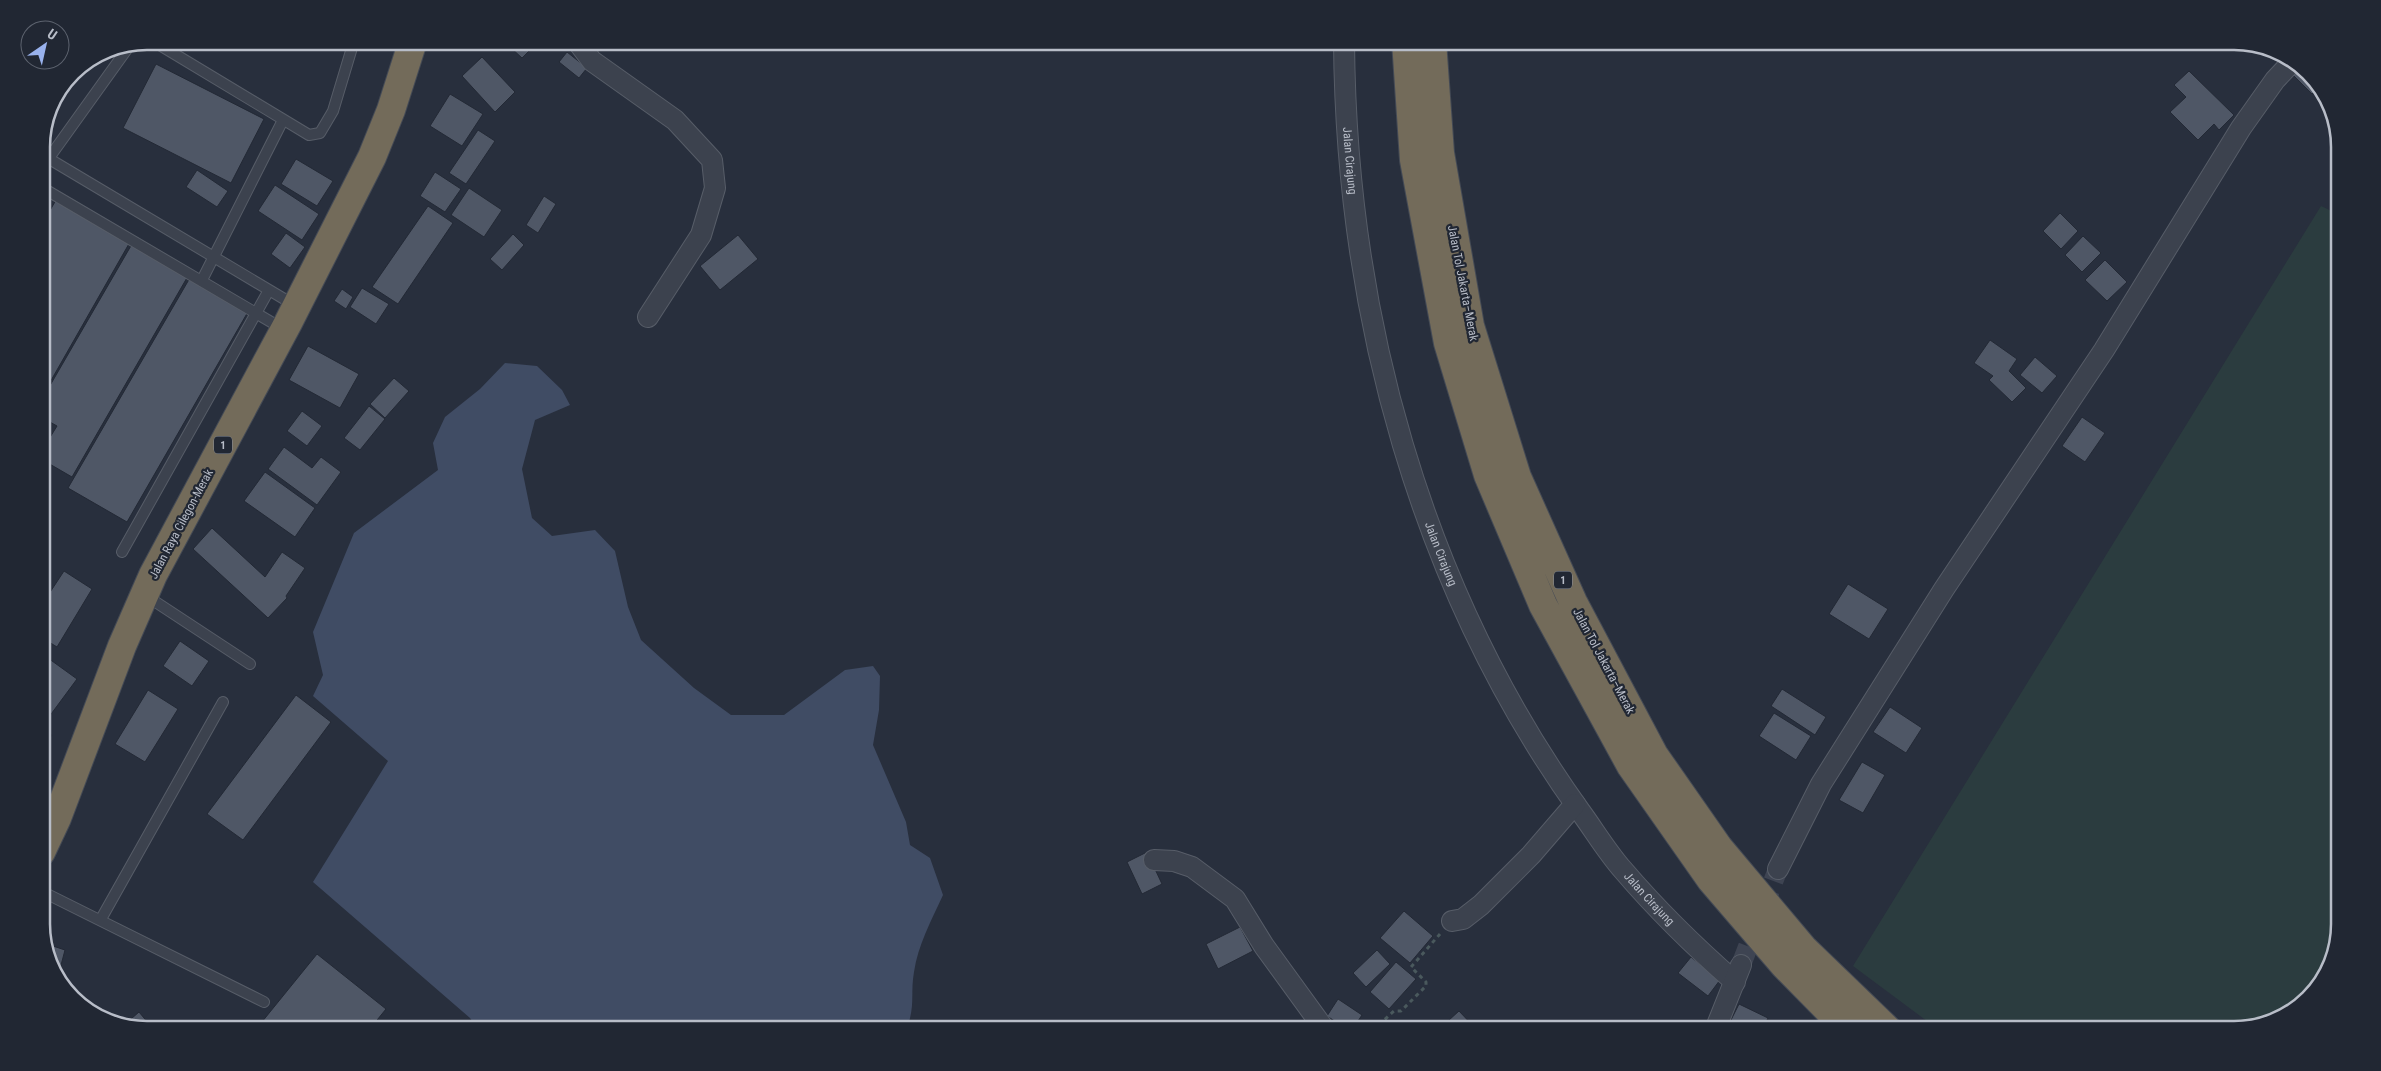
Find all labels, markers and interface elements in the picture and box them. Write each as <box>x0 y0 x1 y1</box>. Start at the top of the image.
north arrow <box>20 20 70 70</box>
text: U <box>44 25 60 43</box>
street label: Jalan Cirajung <box>1340 127 1360 195</box>
street label: Jalan Tol Jakarta–Merak <box>1445 224 1481 343</box>
road number: 1 <box>214 436 232 454</box>
street label: Jalan Raya Cilegon-Merak <box>146 466 216 581</box>
street label: Jalan Cirajung <box>1422 520 1460 588</box>
road number: 1 <box>1554 572 1572 588</box>
street label: Jalan Tol Jakarta–Merak <box>1570 606 1638 717</box>
street label: Jalan Cirajung <box>1621 869 1677 928</box>

